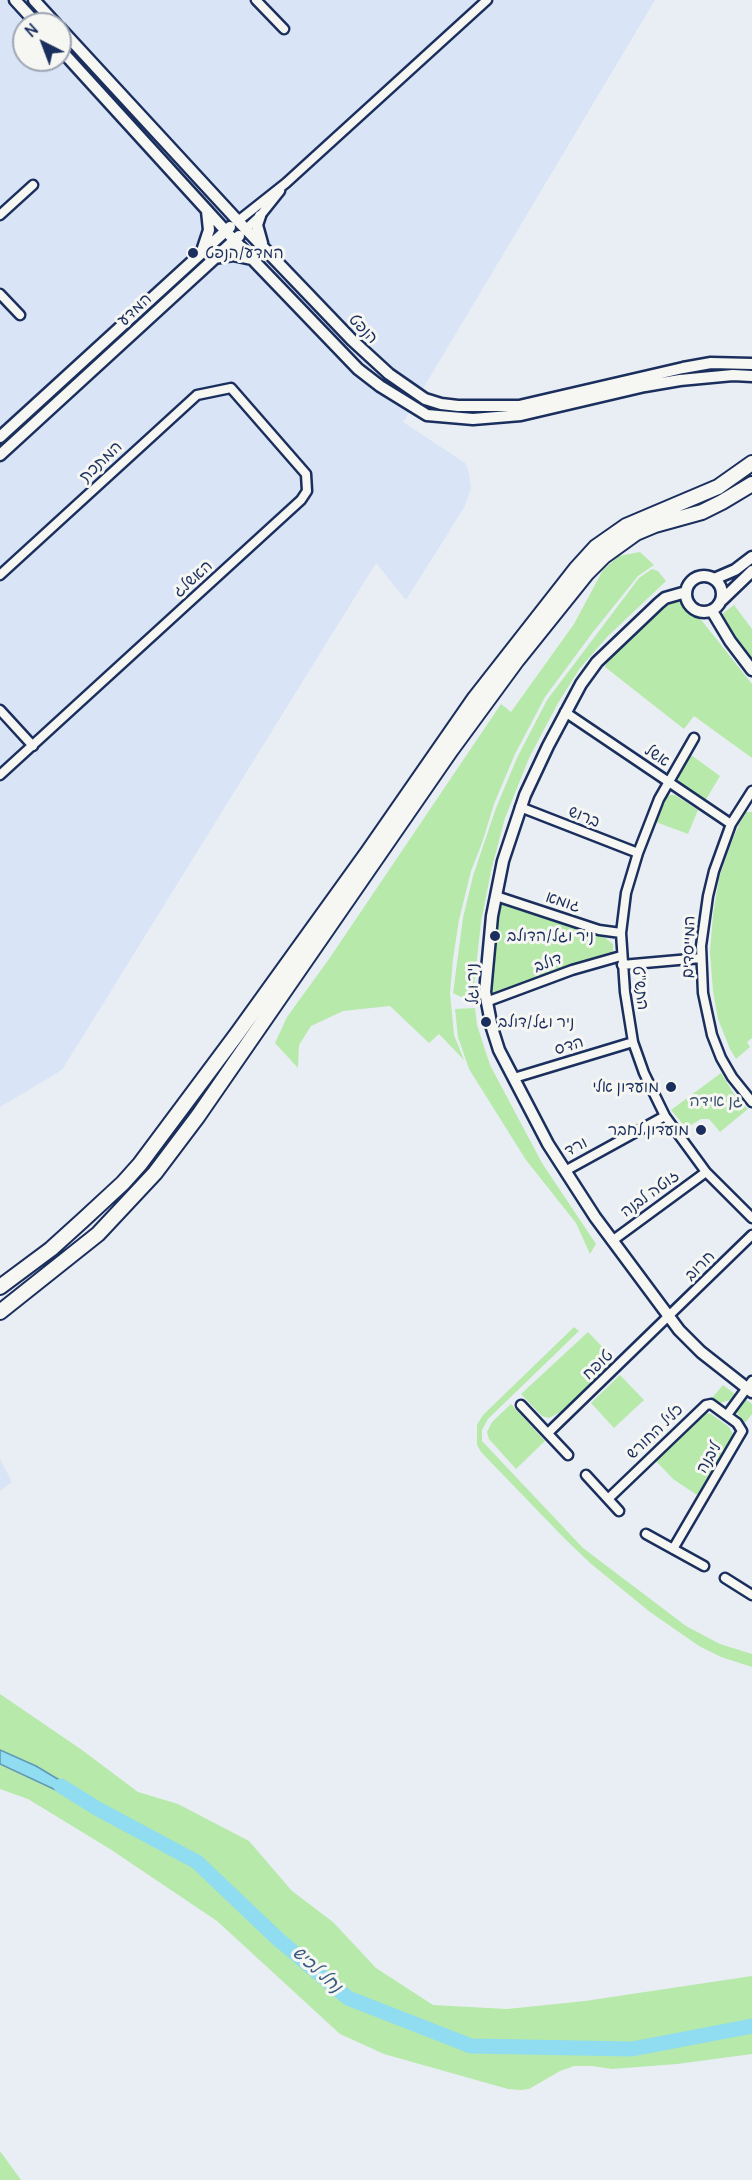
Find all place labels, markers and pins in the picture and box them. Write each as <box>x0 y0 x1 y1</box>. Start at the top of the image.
place label: המדע/הנפט <box>205 243 284 263</box>
marker: המדע/הנפט <box>186 246 200 260</box>
place label: ניר וגל/הדולב <box>507 926 594 946</box>
marker: ניר וגל/הדולב <box>488 929 502 943</box>
place label: ניר וגל/דולב <box>498 1012 574 1032</box>
marker: ניר וגל/דולב <box>479 1015 493 1029</box>
place label: מועדון אלי <box>593 1077 659 1097</box>
marker: מועדון אלי <box>664 1080 678 1094</box>
place label: מועדון לחבר <box>608 1120 689 1140</box>
marker: מועדון לחבר <box>694 1123 708 1137</box>

